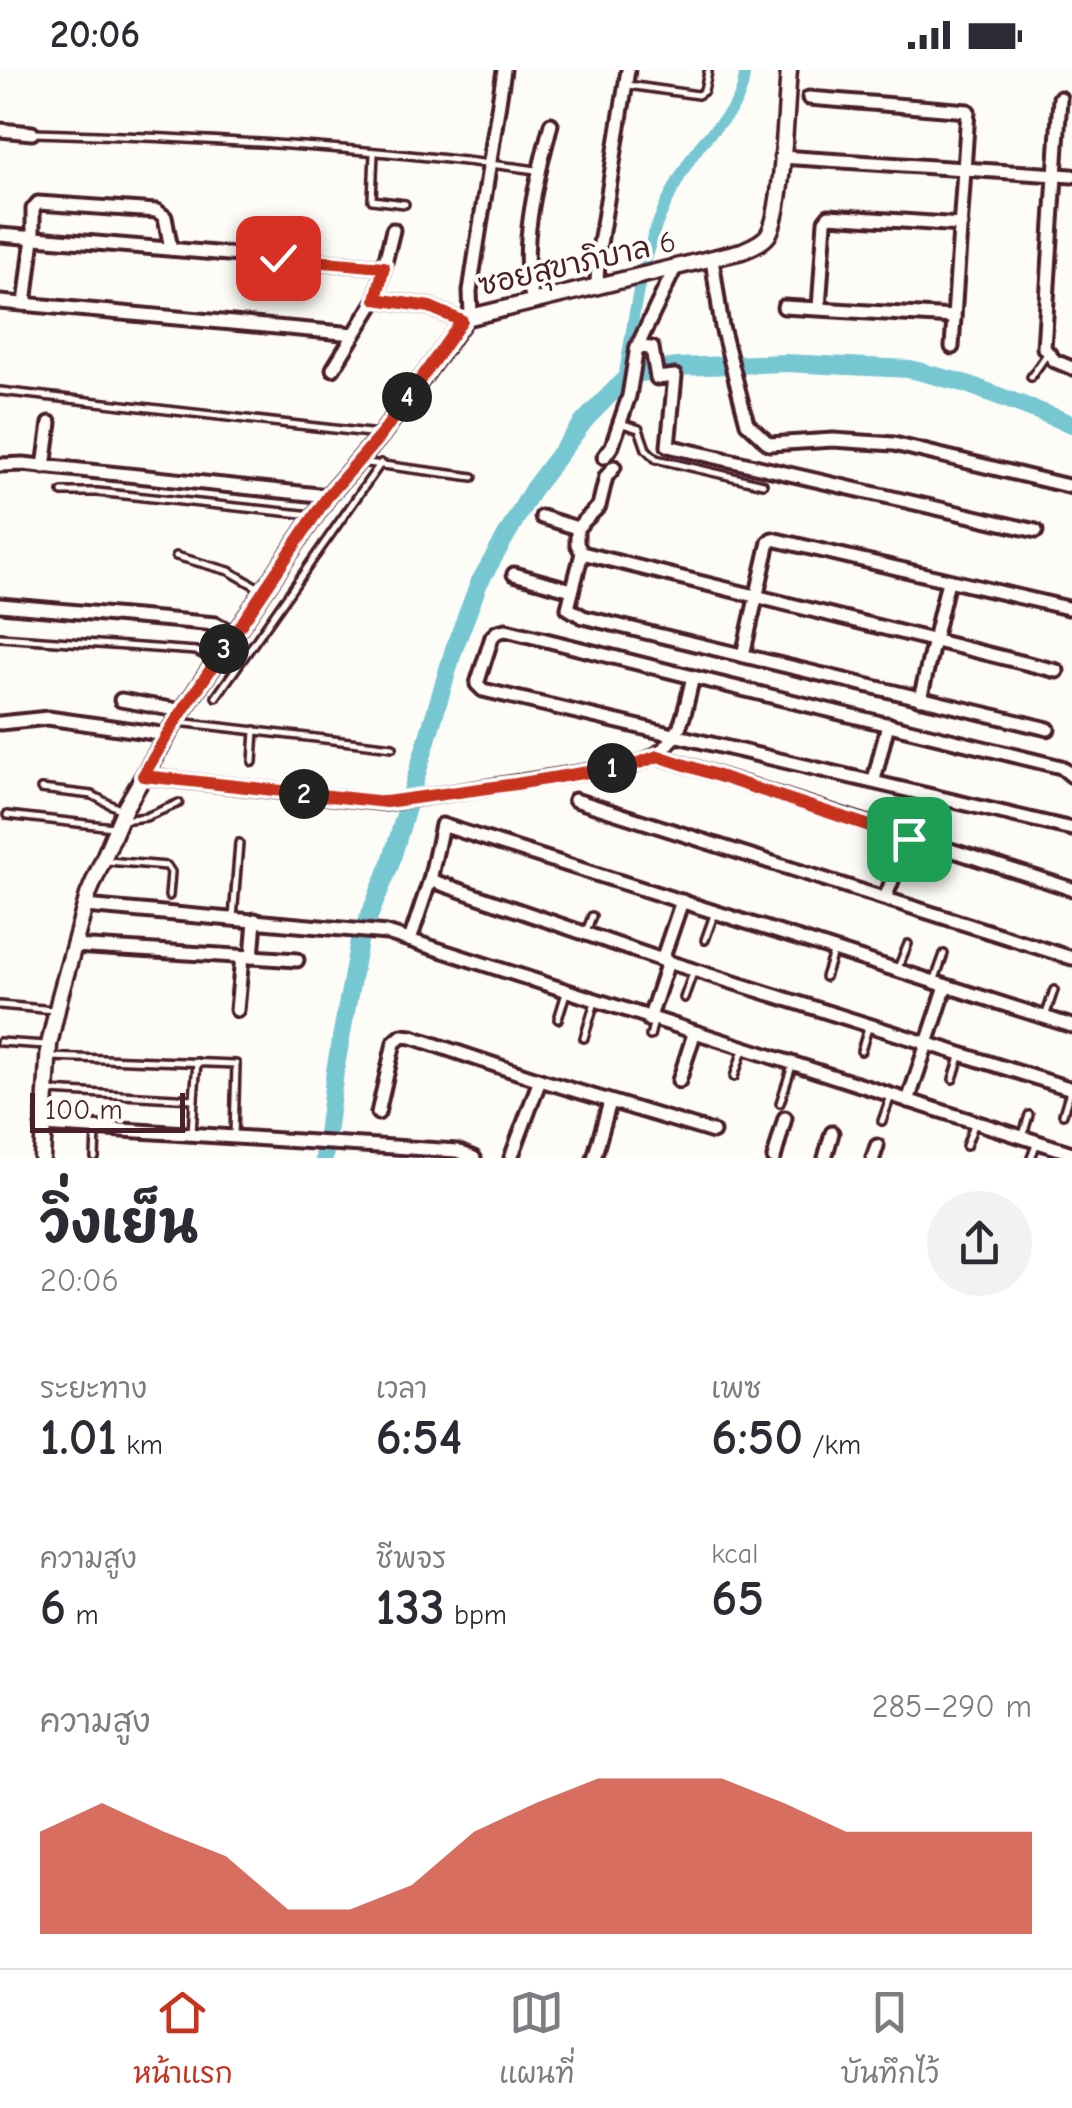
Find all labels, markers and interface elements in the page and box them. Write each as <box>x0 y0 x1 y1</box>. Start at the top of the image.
text: 20:06 <box>50 13 140 57</box>
pin <box>236 216 321 301</box>
street label: ซอยสุขาภิบาล 6 <box>475 223 680 307</box>
icon: check <box>251 231 306 286</box>
pin: 4 <box>382 372 432 422</box>
text: 4 <box>400 381 414 413</box>
pin: 3 <box>199 624 249 674</box>
text: 3 <box>217 633 231 665</box>
pin: 1 <box>587 743 637 793</box>
text: 1 <box>606 752 618 784</box>
pin: 2 <box>279 769 329 819</box>
text: 2 <box>297 778 311 810</box>
pin <box>867 797 952 882</box>
icon: arrive <box>882 812 937 867</box>
scale bar <box>30 1088 185 1132</box>
text: 100 m <box>45 1094 123 1126</box>
button: share <box>927 1191 1032 1296</box>
text: วิ่งเย็น <box>40 1192 198 1256</box>
text: 20:06 <box>40 1262 119 1299</box>
text: ระยะทาง <box>40 1373 147 1405</box>
text: เวลา <box>376 1373 427 1405</box>
text: เพซ <box>711 1373 761 1405</box>
text: 1.01 <box>40 1409 117 1467</box>
text: 6:54 <box>376 1409 462 1467</box>
text: 6:50 <box>711 1409 803 1467</box>
text: km <box>117 1429 163 1461</box>
text: /km <box>803 1429 861 1461</box>
text: kcal <box>711 1538 758 1570</box>
text: ความสูง <box>40 1543 137 1575</box>
text: ชีพจร <box>376 1543 446 1575</box>
text: 65 <box>711 1570 764 1628</box>
text: 6 <box>40 1579 66 1637</box>
text: 133 <box>376 1579 445 1637</box>
text: m <box>66 1599 99 1631</box>
text: bpm <box>445 1599 507 1631</box>
text: 285–290 m <box>872 1688 1032 1725</box>
text: ความสูง <box>40 1703 151 1740</box>
tab: หน้าแรก <box>133 1985 233 2094</box>
tab: แผนที่ <box>499 1985 575 2094</box>
tab: บันทึกไว้ <box>841 1985 939 2094</box>

